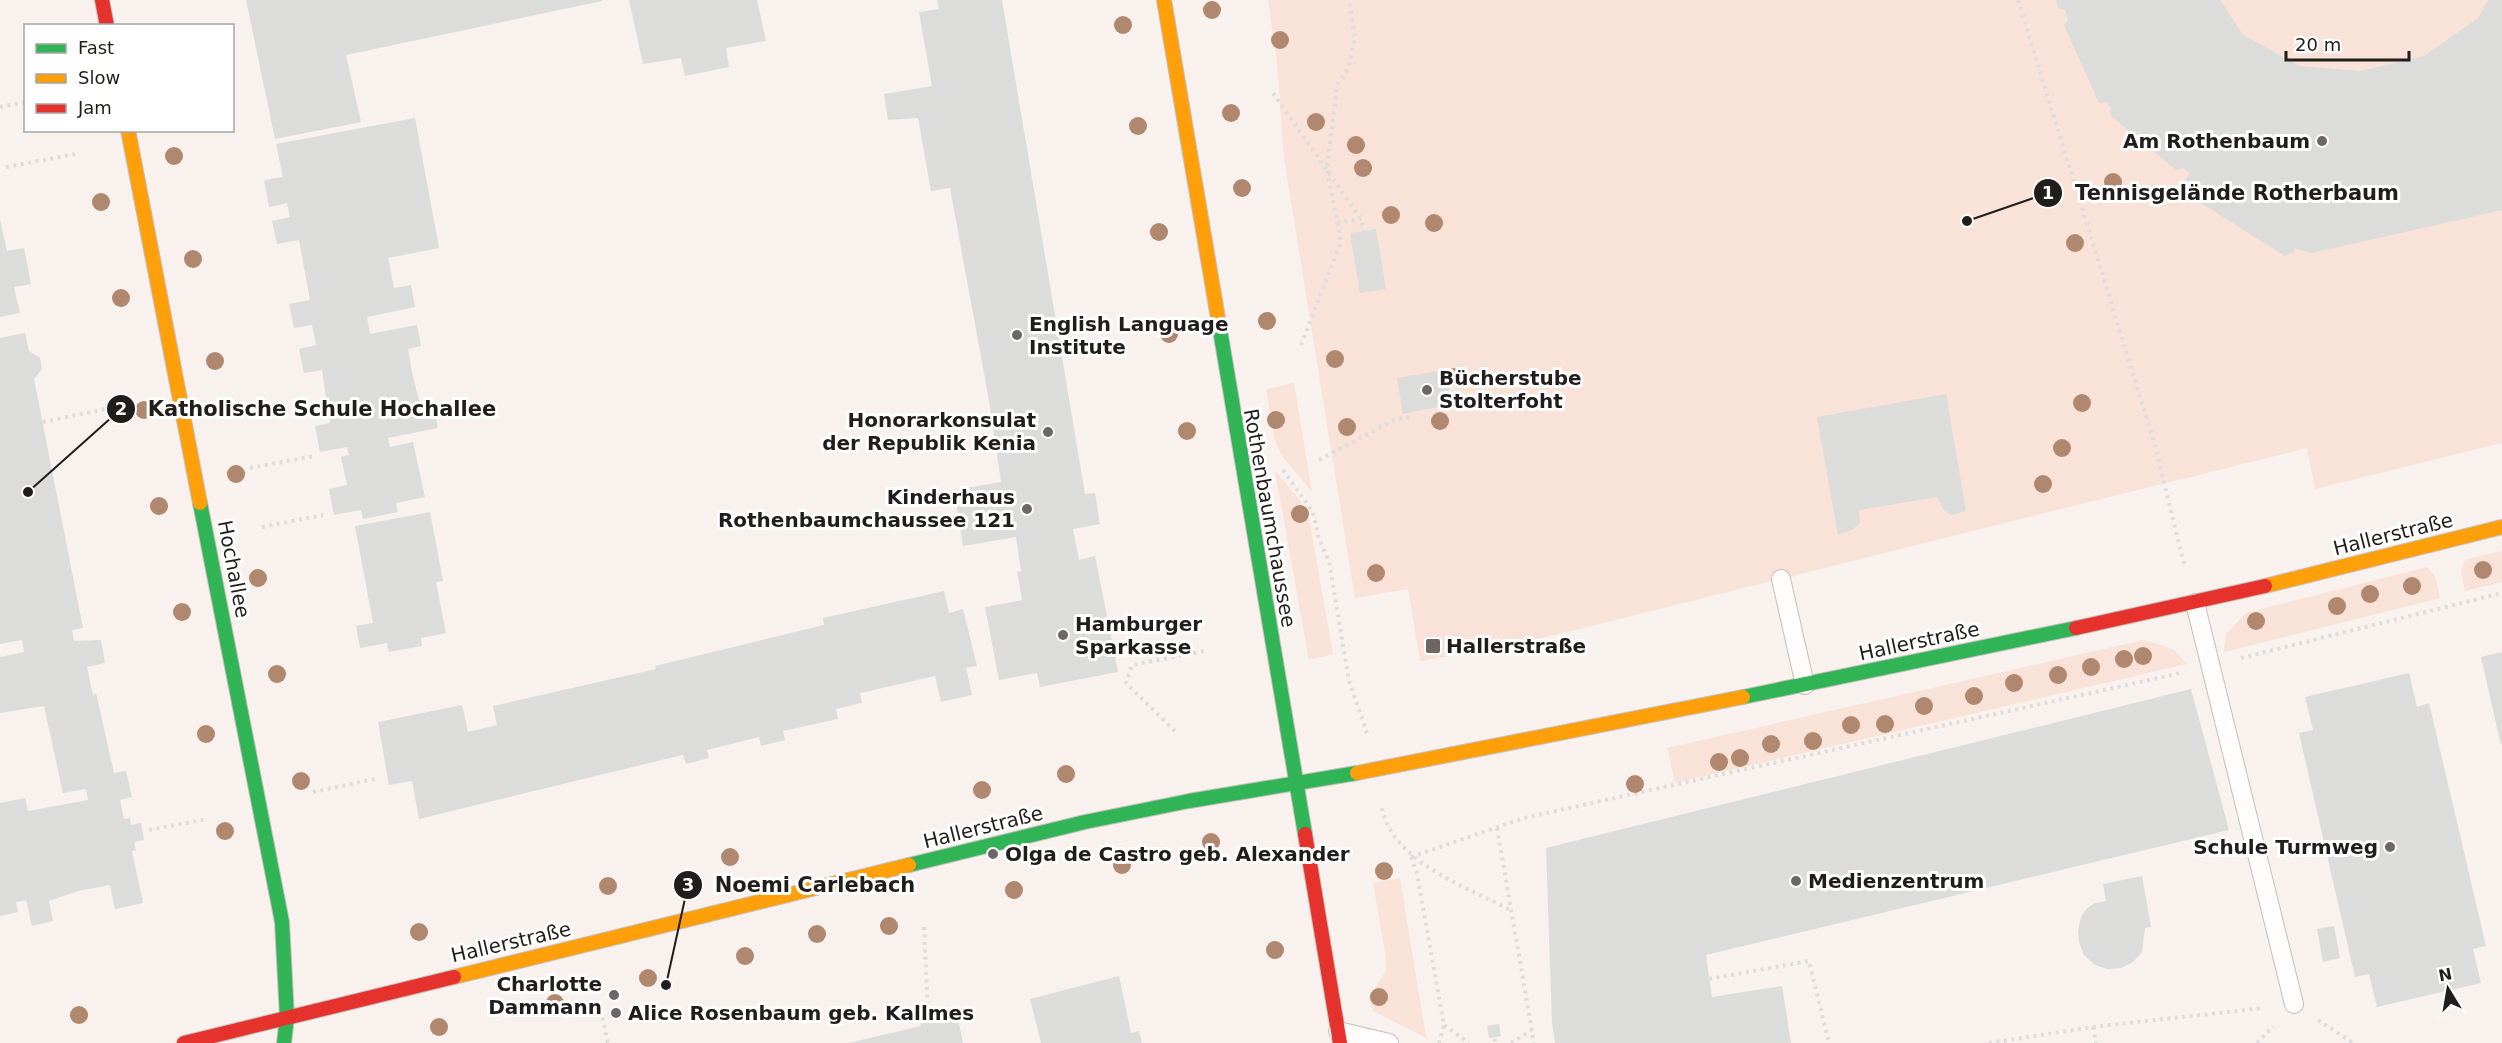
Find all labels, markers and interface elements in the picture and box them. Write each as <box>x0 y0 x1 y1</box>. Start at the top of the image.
legend <box>24 24 234 132</box>
scale bar <box>2286 24 2409 62</box>
text: 20 m <box>2295 34 2341 55</box>
text: Fast <box>78 37 114 58</box>
text: Slow <box>78 67 120 88</box>
text: Jam <box>77 97 112 118</box>
place label: Am Rothenbaum <box>2123 129 2310 153</box>
marker: Am Rothenbaum <box>2315 134 2329 148</box>
callout: Tennisgelände Rotherbaum <box>2033 173 2411 212</box>
text: Tennisgelände Rotherbaum <box>2075 181 2399 205</box>
text: 1 <box>2042 182 2054 203</box>
place label: English Language Institute <box>1029 312 1228 359</box>
marker: English Language Institute <box>1010 328 1024 342</box>
place label: Bücherstube Stolterfoht <box>1439 366 1582 413</box>
marker: Bücherstube Stolterfoht <box>1420 383 1434 397</box>
callout: Katholische Schule Hochallee <box>106 390 509 429</box>
text: Katholische Schule Hochallee <box>148 397 496 421</box>
text: 2 <box>115 398 127 419</box>
street label: Rothenbaumchaussee <box>1239 407 1301 629</box>
place label: Honorarkonsulat der Republik Kenia <box>822 408 1036 455</box>
marker: Honorarkonsulat der Republik Kenia <box>1041 425 1055 439</box>
place label: Kinderhaus Rothenbaumchaussee 121 <box>718 485 1015 532</box>
marker: Kinderhaus Rothenbaumchaussee 121 <box>1020 502 1034 516</box>
street label: Hallerstraße <box>2331 508 2455 560</box>
street label: Hochallee <box>213 518 255 620</box>
place label: Hamburger Sparkasse <box>1075 612 1202 659</box>
street label: Hallerstraße <box>1857 617 1981 665</box>
marker: Hamburger Sparkasse <box>1056 628 1070 642</box>
place label: Hallerstraße <box>1446 634 1586 658</box>
marker: Hallerstraße <box>1424 637 1442 655</box>
street label: Hallerstraße <box>921 801 1045 853</box>
place label: Schule Turmweg <box>2193 835 2378 859</box>
marker: Schule Turmweg <box>2383 840 2397 854</box>
place label: Olga de Castro geb. Alexander <box>1005 842 1350 866</box>
marker: Olga de Castro geb. Alexander <box>986 847 1000 861</box>
callout: Noemi Carlebach <box>673 865 928 904</box>
place label: Medienzentrum <box>1808 869 1984 893</box>
text: Noemi Carlebach <box>715 873 915 897</box>
text: 3 <box>682 874 694 895</box>
marker: Medienzentrum <box>1789 874 1803 888</box>
street label: Hallerstraße <box>449 917 573 967</box>
north arrow <box>2418 959 2478 1019</box>
text: N <box>2437 964 2454 985</box>
place label: Charlotte Dammann <box>488 972 602 1019</box>
marker: Charlotte Dammann <box>607 988 621 1002</box>
place label: Alice Rosenbaum geb. Kallmes <box>628 1001 974 1025</box>
marker: Alice Rosenbaum geb. Kallmes <box>609 1006 623 1020</box>

